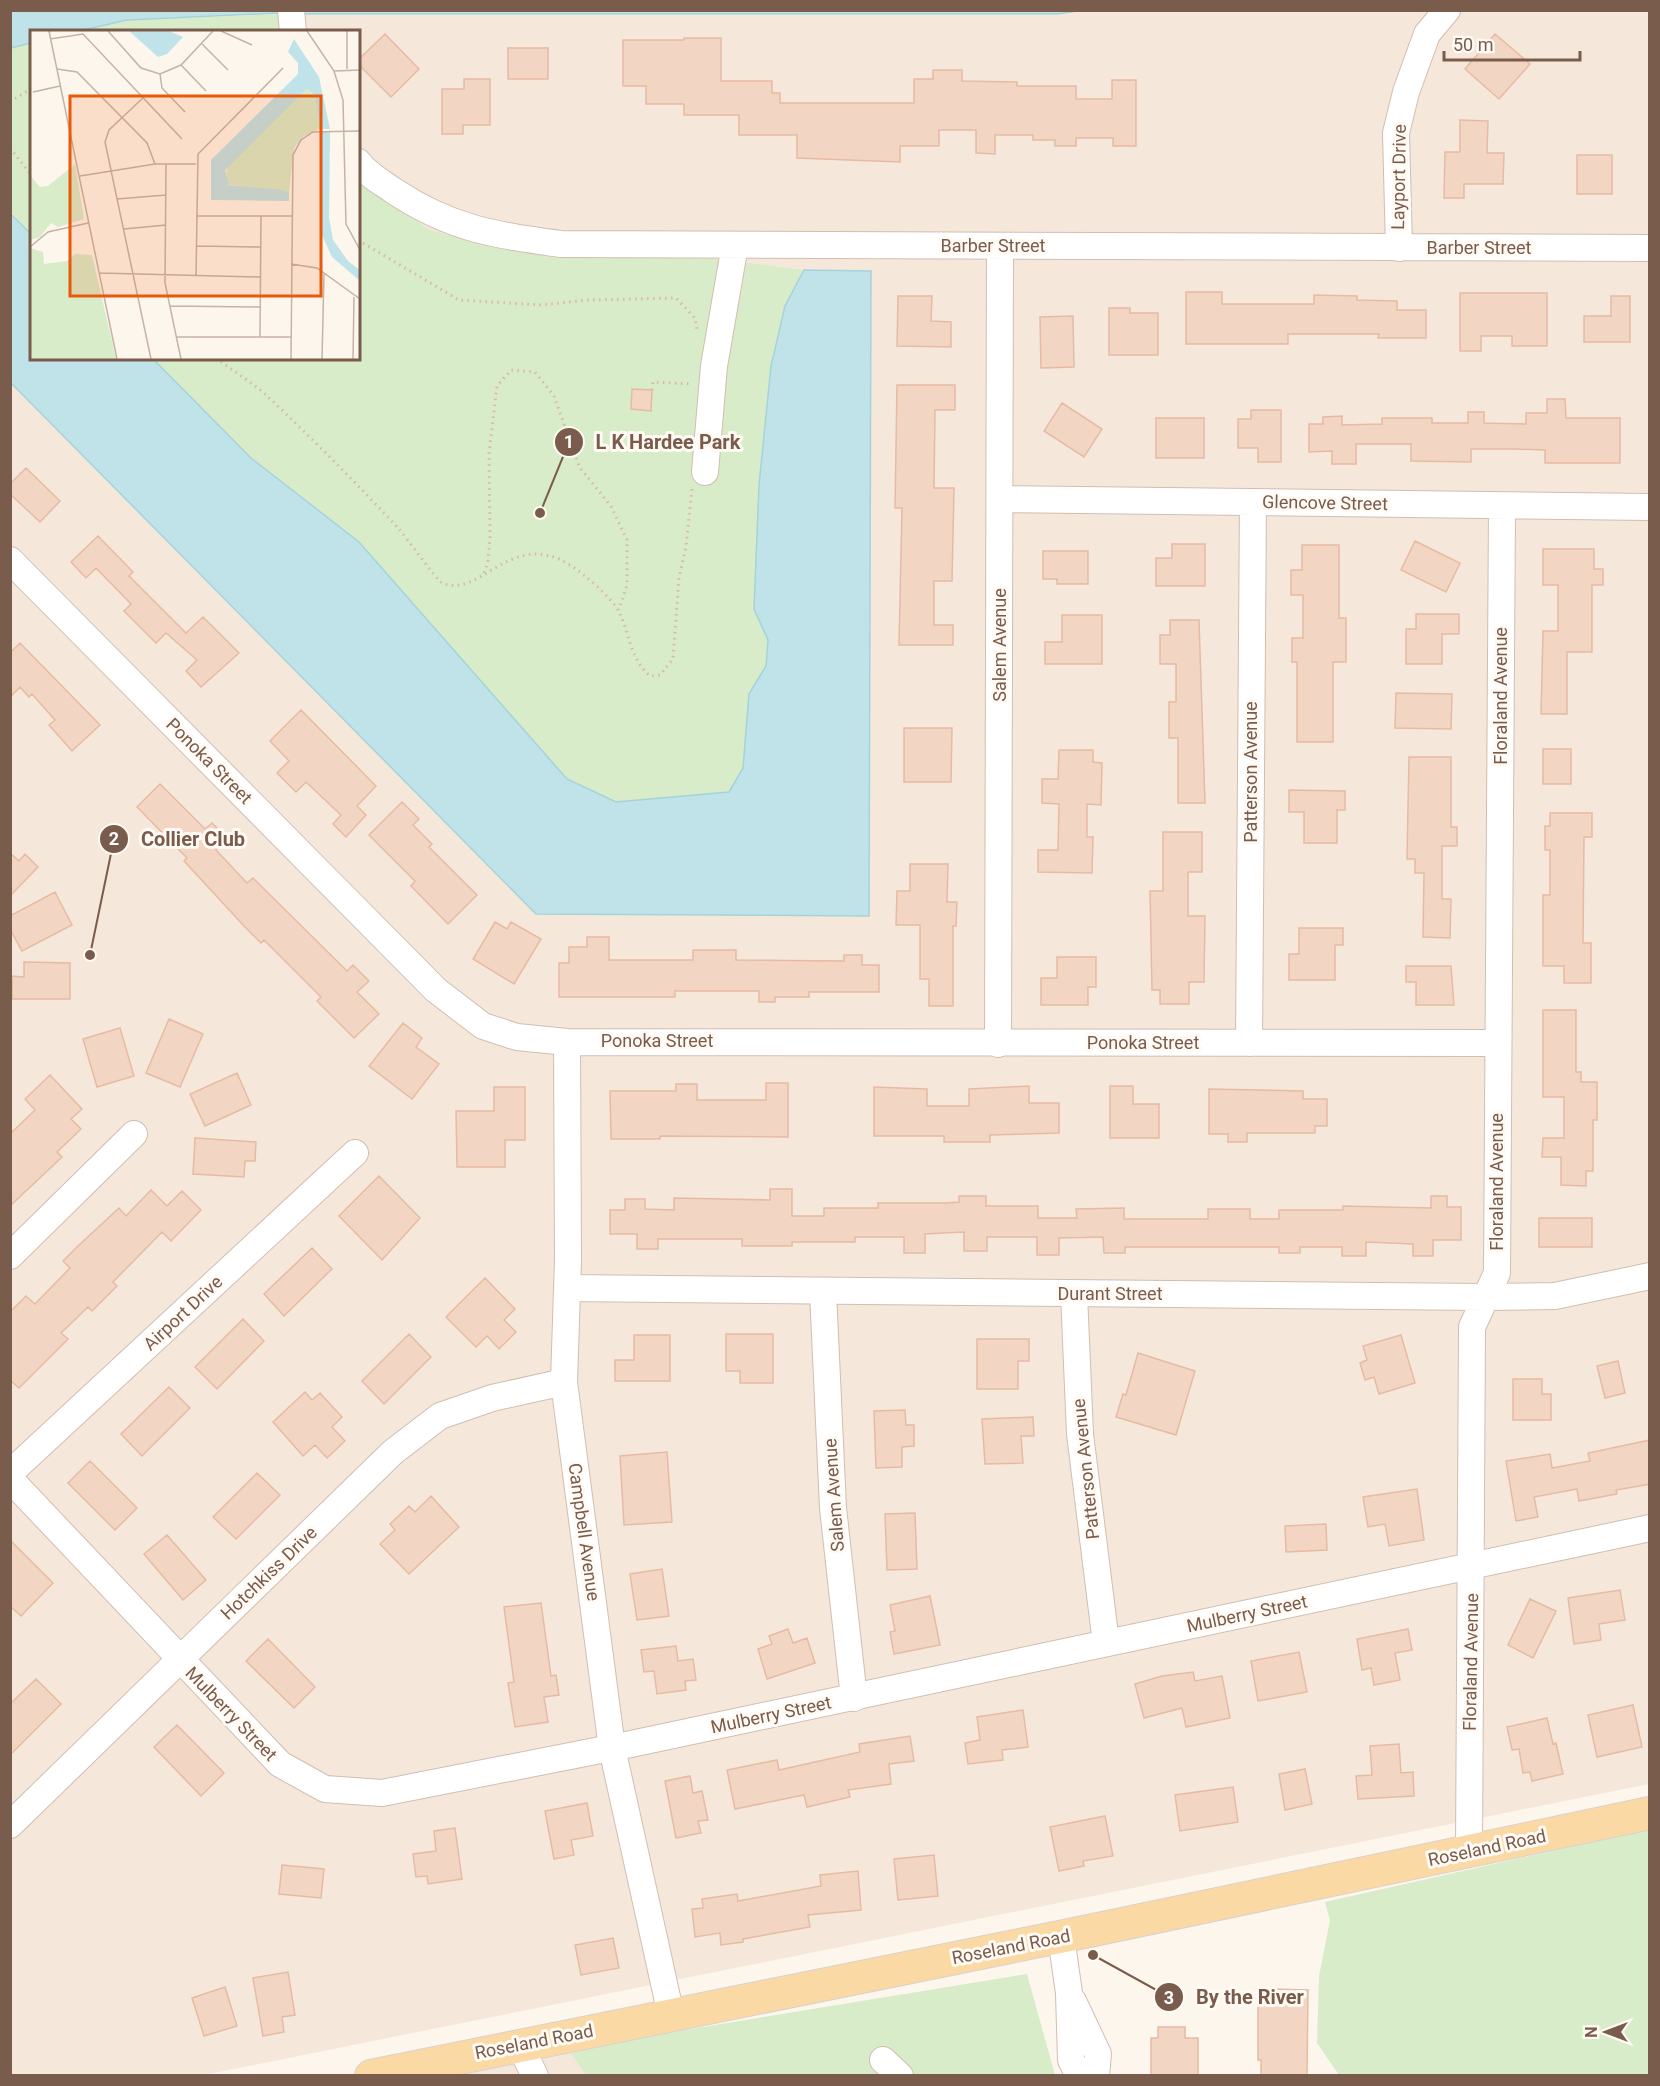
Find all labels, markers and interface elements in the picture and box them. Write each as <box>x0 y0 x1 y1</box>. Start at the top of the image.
scale bar <box>1444 24 1580 62</box>
inset map <box>30 30 360 360</box>
text: 50 m <box>1453 34 1493 55</box>
street label: Layport Drive <box>1387 124 1410 230</box>
street label: Barber Street <box>941 235 1046 256</box>
street label: Barber Street <box>1427 237 1532 258</box>
callout: L K Hardee Park <box>554 423 753 461</box>
text: L K Hardee Park <box>596 430 741 454</box>
text: 1 <box>564 431 574 452</box>
street label: Glencove Street <box>1262 491 1388 514</box>
street label: Salem Avenue <box>989 588 1010 702</box>
street label: Floraland Avenue <box>1490 627 1511 765</box>
street label: Patterson Avenue <box>1240 701 1261 843</box>
street label: Ponoka Street <box>162 713 257 808</box>
callout: Collier Club <box>99 820 257 858</box>
text: Collier Club <box>141 827 245 851</box>
text: 2 <box>109 828 119 849</box>
street label: Ponoka Street <box>601 1030 713 1051</box>
street label: Ponoka Street <box>1087 1032 1199 1053</box>
street label: Floraland Avenue <box>1486 1113 1507 1251</box>
street label: Airport Drive <box>139 1271 226 1354</box>
street label: Durant Street <box>1057 1283 1163 1304</box>
street label: Patterson Avenue <box>1068 1398 1103 1540</box>
street label: Salem Avenue <box>819 1438 848 1552</box>
street label: Campbell Avenue <box>564 1462 605 1602</box>
street label: Hotchkiss Drive <box>216 1522 321 1624</box>
street label: Mulberry Street <box>1185 1590 1309 1637</box>
street label: Floraland Avenue <box>1459 1593 1482 1731</box>
street label: Mulberry Street <box>181 1662 282 1765</box>
street label: Mulberry Street <box>709 1691 833 1738</box>
street label: Roseland Road <box>1426 1825 1548 1870</box>
street label: Roseland Road <box>950 1925 1072 1968</box>
callout: By the River <box>1154 1978 1316 2016</box>
text: By the River <box>1196 1985 1305 2009</box>
text: 3 <box>1164 1987 1174 2008</box>
north arrow <box>1576 2002 1636 2062</box>
street label: Roseland Road <box>473 2020 595 2063</box>
text: N <box>1582 2026 1601 2038</box>

